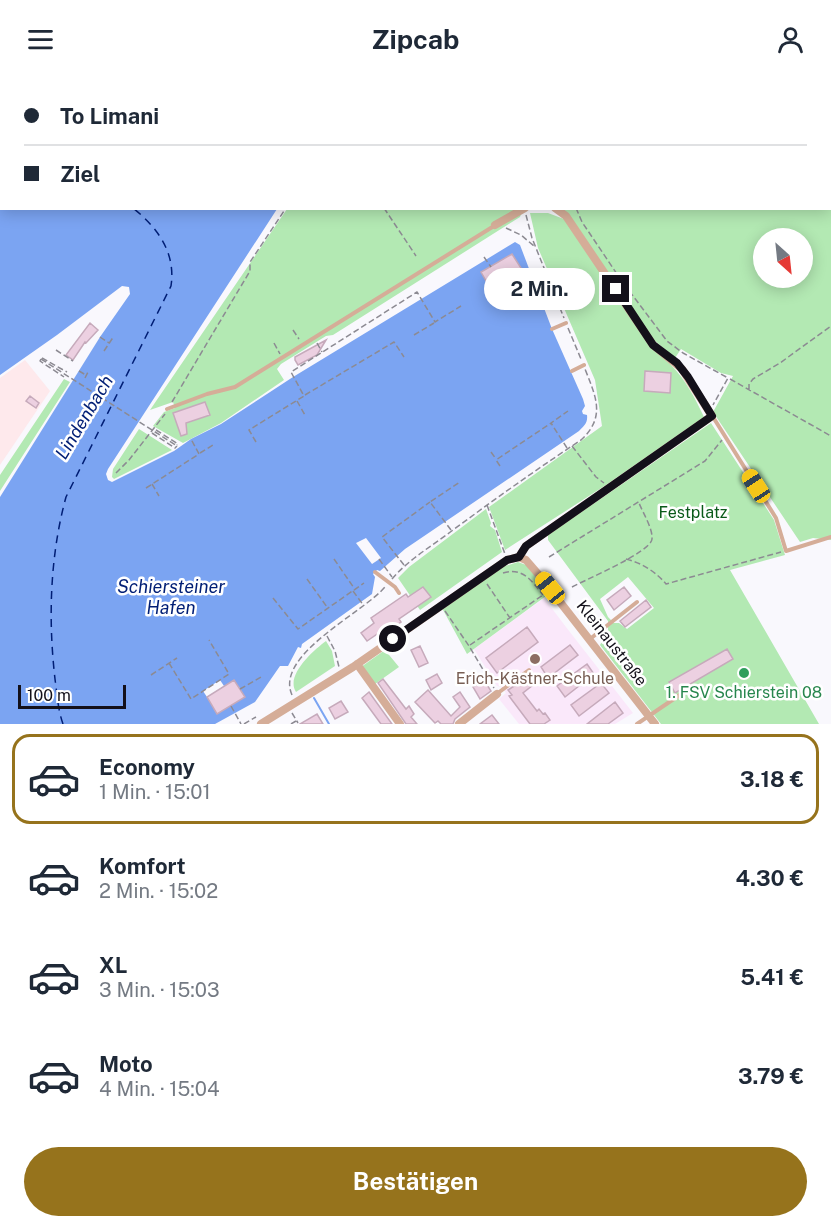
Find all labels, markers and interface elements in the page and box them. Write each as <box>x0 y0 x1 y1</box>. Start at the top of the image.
icon: menu <box>24 23 57 56</box>
text: Zipcab <box>372 23 459 55</box>
icon: person <box>774 23 807 56</box>
text: To Limani <box>60 103 159 129</box>
text: Ziel <box>60 161 100 187</box>
north arrow <box>753 228 813 288</box>
map controls <box>753 228 813 288</box>
callout: 2 Min. <box>484 268 595 310</box>
route end <box>602 275 629 302</box>
text: 2 Min. <box>510 277 569 301</box>
water label: Lindenbach <box>51 371 117 463</box>
car <box>739 466 773 506</box>
park label: Festplatz <box>658 503 728 522</box>
car <box>532 568 568 608</box>
water label: Schiersteiner Hafen <box>117 576 225 618</box>
street label: Kleinaustraße <box>573 596 651 690</box>
route start <box>379 625 406 652</box>
marker: Erich-Kästner-Schule <box>528 652 542 666</box>
marker: 1. FSV Schierstein 08 <box>737 666 751 680</box>
place label: Erich-Kästner-Schule <box>456 669 614 688</box>
scale bar <box>18 682 126 710</box>
place label: 1. FSV Schierstein 08 <box>666 683 822 702</box>
text: 100 m <box>27 686 71 705</box>
icon: car <box>27 752 81 806</box>
text: Economy <box>99 754 195 780</box>
text: 3.18 € <box>740 766 804 792</box>
text: 1 Min. · 15:01 <box>99 780 211 804</box>
icon: car <box>27 851 81 905</box>
text: Komfort <box>99 853 186 879</box>
text: 4.30 € <box>736 865 804 891</box>
text: 2 Min. · 15:02 <box>99 879 218 903</box>
icon: car <box>27 950 81 1004</box>
text: XL <box>99 952 127 978</box>
text: 5.41 € <box>740 964 804 990</box>
text: 3 Min. · 15:03 <box>99 978 220 1002</box>
icon: car <box>27 1049 81 1103</box>
text: Moto <box>99 1051 153 1077</box>
text: 3.79 € <box>738 1063 804 1089</box>
text: 4 Min. · 15:04 <box>99 1077 220 1101</box>
button: Bestätigen <box>24 1147 807 1216</box>

